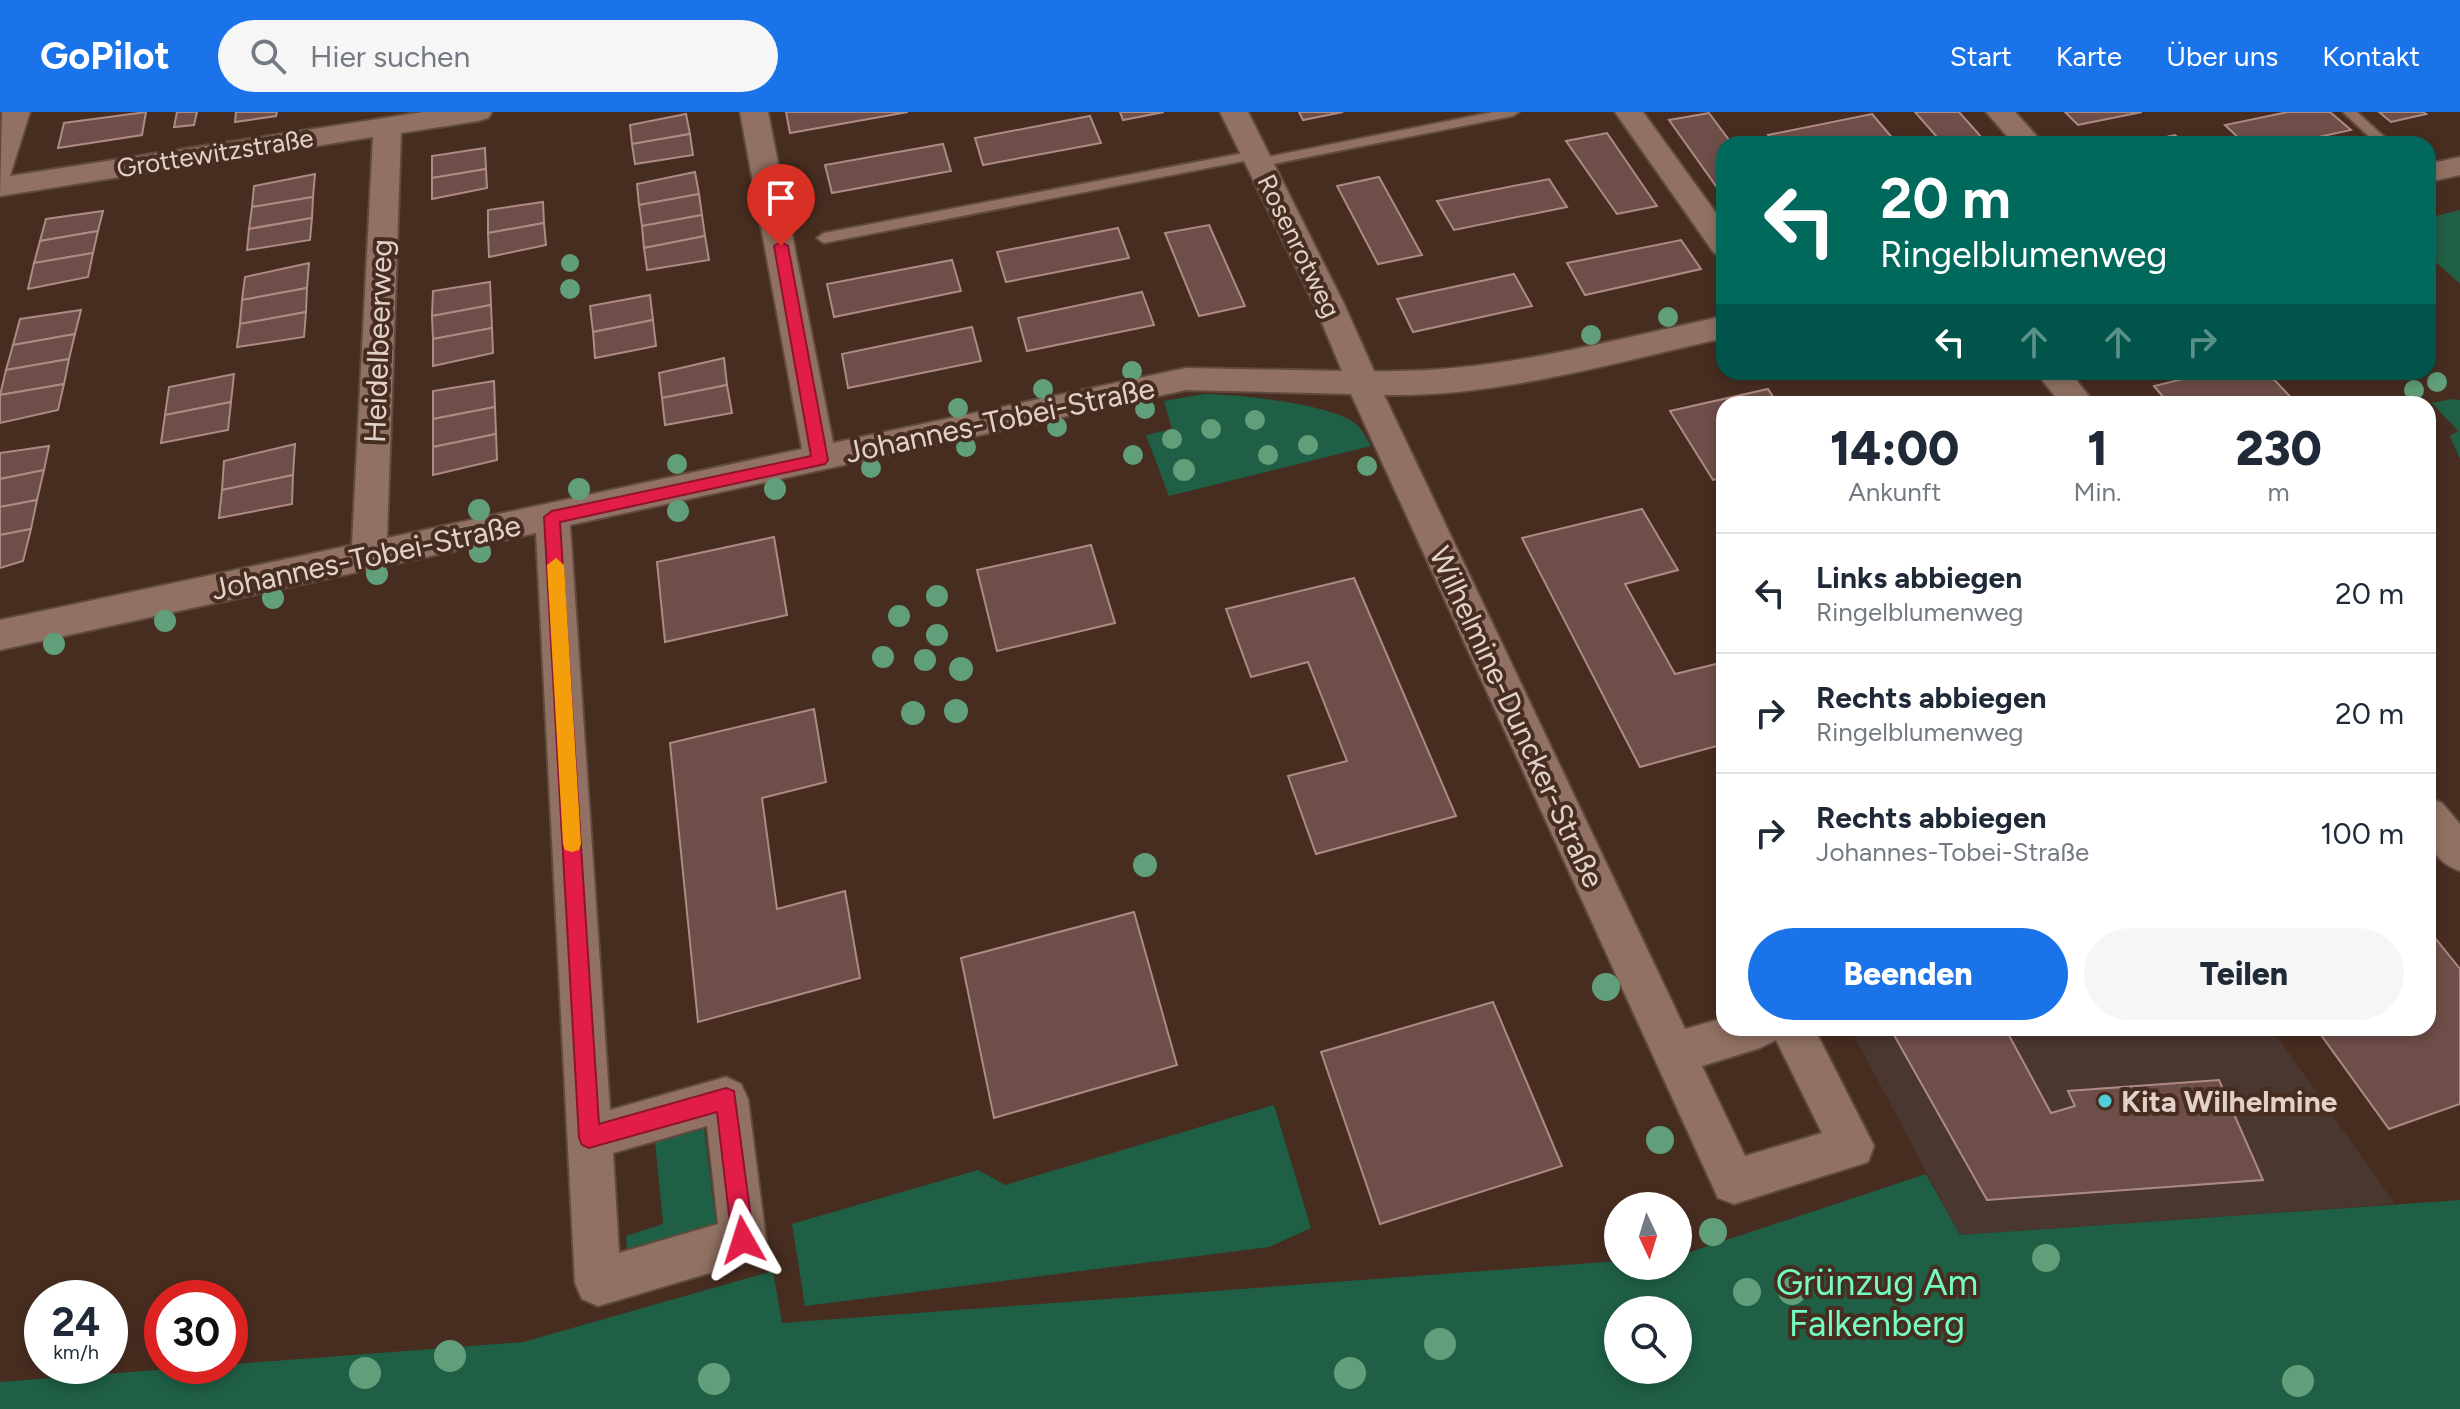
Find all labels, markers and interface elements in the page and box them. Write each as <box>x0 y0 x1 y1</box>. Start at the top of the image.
search box <box>218 20 778 92</box>
text: GoPilot <box>40 33 170 79</box>
icon: search <box>246 34 290 78</box>
text: Hier suchen <box>310 38 470 75</box>
text: Start <box>1950 39 2012 73</box>
text: Karte <box>2056 39 2122 73</box>
text: Über uns <box>2166 39 2278 73</box>
text: Kontakt <box>2322 39 2420 73</box>
street label: Grottewitzstraße <box>114 122 316 184</box>
pin <box>747 164 815 246</box>
text: 20 m <box>1880 165 2011 232</box>
icon: left <box>1748 168 1852 272</box>
street label: Rosenrotweg <box>1251 169 1347 323</box>
icon: arrive <box>759 176 803 220</box>
text: Ringelblumenweg <box>1880 233 2168 276</box>
street label: Heidelbeerweg <box>356 238 400 444</box>
icon: left <box>1928 320 1972 364</box>
icon: ahead <box>2012 320 2056 364</box>
icon: ahead <box>2096 320 2140 364</box>
icon: right <box>2180 320 2224 364</box>
street label: Johannes-Tobei-Straße <box>842 369 1158 471</box>
text: 14:00 <box>1830 419 1959 477</box>
text: 1 <box>2087 419 2108 477</box>
text: 230 <box>2235 419 2322 477</box>
text: Ankunft <box>1848 476 1941 508</box>
text: Min. <box>2073 476 2121 508</box>
text: m <box>2268 476 2290 508</box>
street label: Johannes-Tobei-Straße <box>208 506 524 608</box>
street label: Wilhelmine-Duncker-Straße <box>1422 540 1612 894</box>
text: Links abbiegen <box>1816 559 2022 596</box>
icon: left <box>1748 571 1792 615</box>
text: 20 m <box>2335 575 2404 612</box>
text: Ringelblumenweg <box>1816 596 2024 628</box>
text: Rechts abbiegen <box>1816 679 2047 716</box>
icon: right <box>1748 691 1792 735</box>
text: 20 m <box>2335 695 2404 732</box>
text: Ringelblumenweg <box>1816 716 2024 748</box>
text: Rechts abbiegen <box>1816 799 2047 836</box>
icon: right <box>1748 811 1792 855</box>
text: 100 m <box>2320 815 2404 852</box>
text: Johannes-Tobei-Straße <box>1816 836 2089 868</box>
button: Beenden <box>1748 928 2068 1020</box>
button: Teilen <box>2084 928 2404 1020</box>
place label: Kita Wilhelmine <box>2121 1083 2338 1120</box>
marker: Kita Wilhelmine <box>2096 1092 2114 1110</box>
north arrow <box>1604 1192 1692 1280</box>
map controls <box>1604 1192 1692 1384</box>
position arrow <box>701 1198 785 1282</box>
park label: Grünzug Am Falkenberg <box>1776 1261 1978 1345</box>
speed limit sign: 30 <box>144 1280 248 1384</box>
button: search <box>1604 1296 1692 1384</box>
text: 24 <box>52 1298 100 1346</box>
text: km/h <box>53 1340 99 1364</box>

